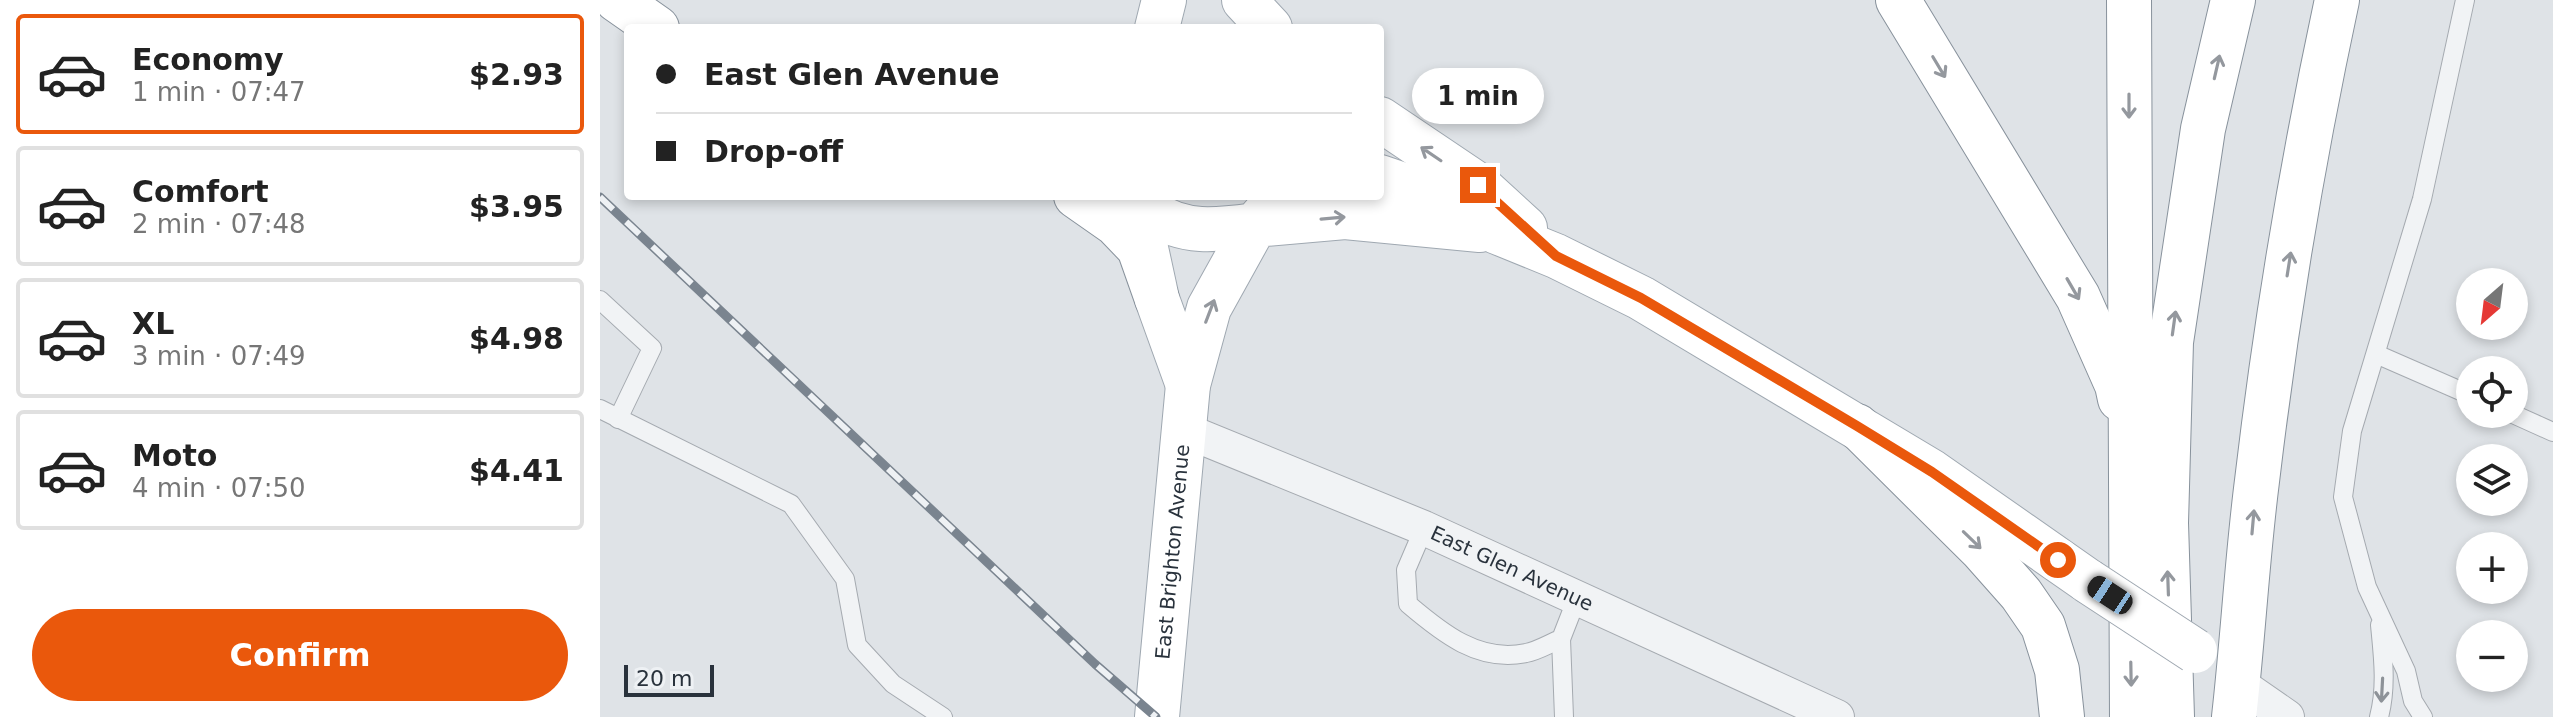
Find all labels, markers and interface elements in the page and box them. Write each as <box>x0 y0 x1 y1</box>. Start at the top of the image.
icon: car <box>36 38 108 110</box>
text: Economy <box>132 42 284 77</box>
one-way arrow <box>1931 55 1947 78</box>
one-way arrow <box>2210 55 2225 81</box>
text: $2.93 <box>469 57 564 92</box>
text: East Glen Avenue <box>704 57 1000 92</box>
callout: 1 min <box>1412 69 1544 125</box>
text: 1 min · 07:47 <box>132 77 306 107</box>
text: 1 min <box>1437 81 1519 111</box>
one-way arrow <box>2121 92 2137 119</box>
text: Drop-off <box>704 134 843 169</box>
one-way arrow <box>1420 146 1443 162</box>
route end <box>1460 167 1496 203</box>
icon: car <box>36 170 108 242</box>
text: Comfort <box>132 174 269 209</box>
text: $3.95 <box>469 189 564 224</box>
text: 2 min · 07:48 <box>132 209 306 239</box>
one-way arrow <box>1319 210 1346 225</box>
one-way arrow <box>2282 252 2297 278</box>
north arrow <box>2456 268 2528 340</box>
map controls <box>2456 268 2528 692</box>
one-way arrow <box>2065 277 2081 300</box>
one-way arrow <box>1203 299 1218 324</box>
icon: car <box>36 302 108 374</box>
text: XL <box>132 306 174 341</box>
one-way arrow <box>2167 311 2182 336</box>
text: $4.98 <box>469 321 564 356</box>
text: 3 min · 07:49 <box>132 341 306 371</box>
button: locate <box>2456 356 2528 428</box>
icon: car <box>36 434 108 506</box>
text: Moto <box>132 438 217 473</box>
street label: East Brighton Avenue <box>1150 443 1194 660</box>
button: layers <box>2456 444 2528 516</box>
text: $4.41 <box>469 453 564 488</box>
text: 4 min · 07:50 <box>132 473 306 503</box>
one-way arrow <box>2245 509 2260 536</box>
street label: East Glen Avenue <box>1427 521 1597 616</box>
one-way arrow <box>1962 530 1981 549</box>
button: + <box>2456 532 2528 604</box>
route start <box>2040 542 2076 578</box>
one-way arrow <box>2161 570 2176 597</box>
car <box>2083 572 2137 618</box>
button: Confirm <box>32 609 568 701</box>
button: − <box>2456 620 2528 692</box>
one-way arrow <box>2123 660 2139 687</box>
scale bar <box>624 661 714 697</box>
text: 20 m <box>636 666 692 691</box>
one-way arrow <box>2375 676 2390 703</box>

